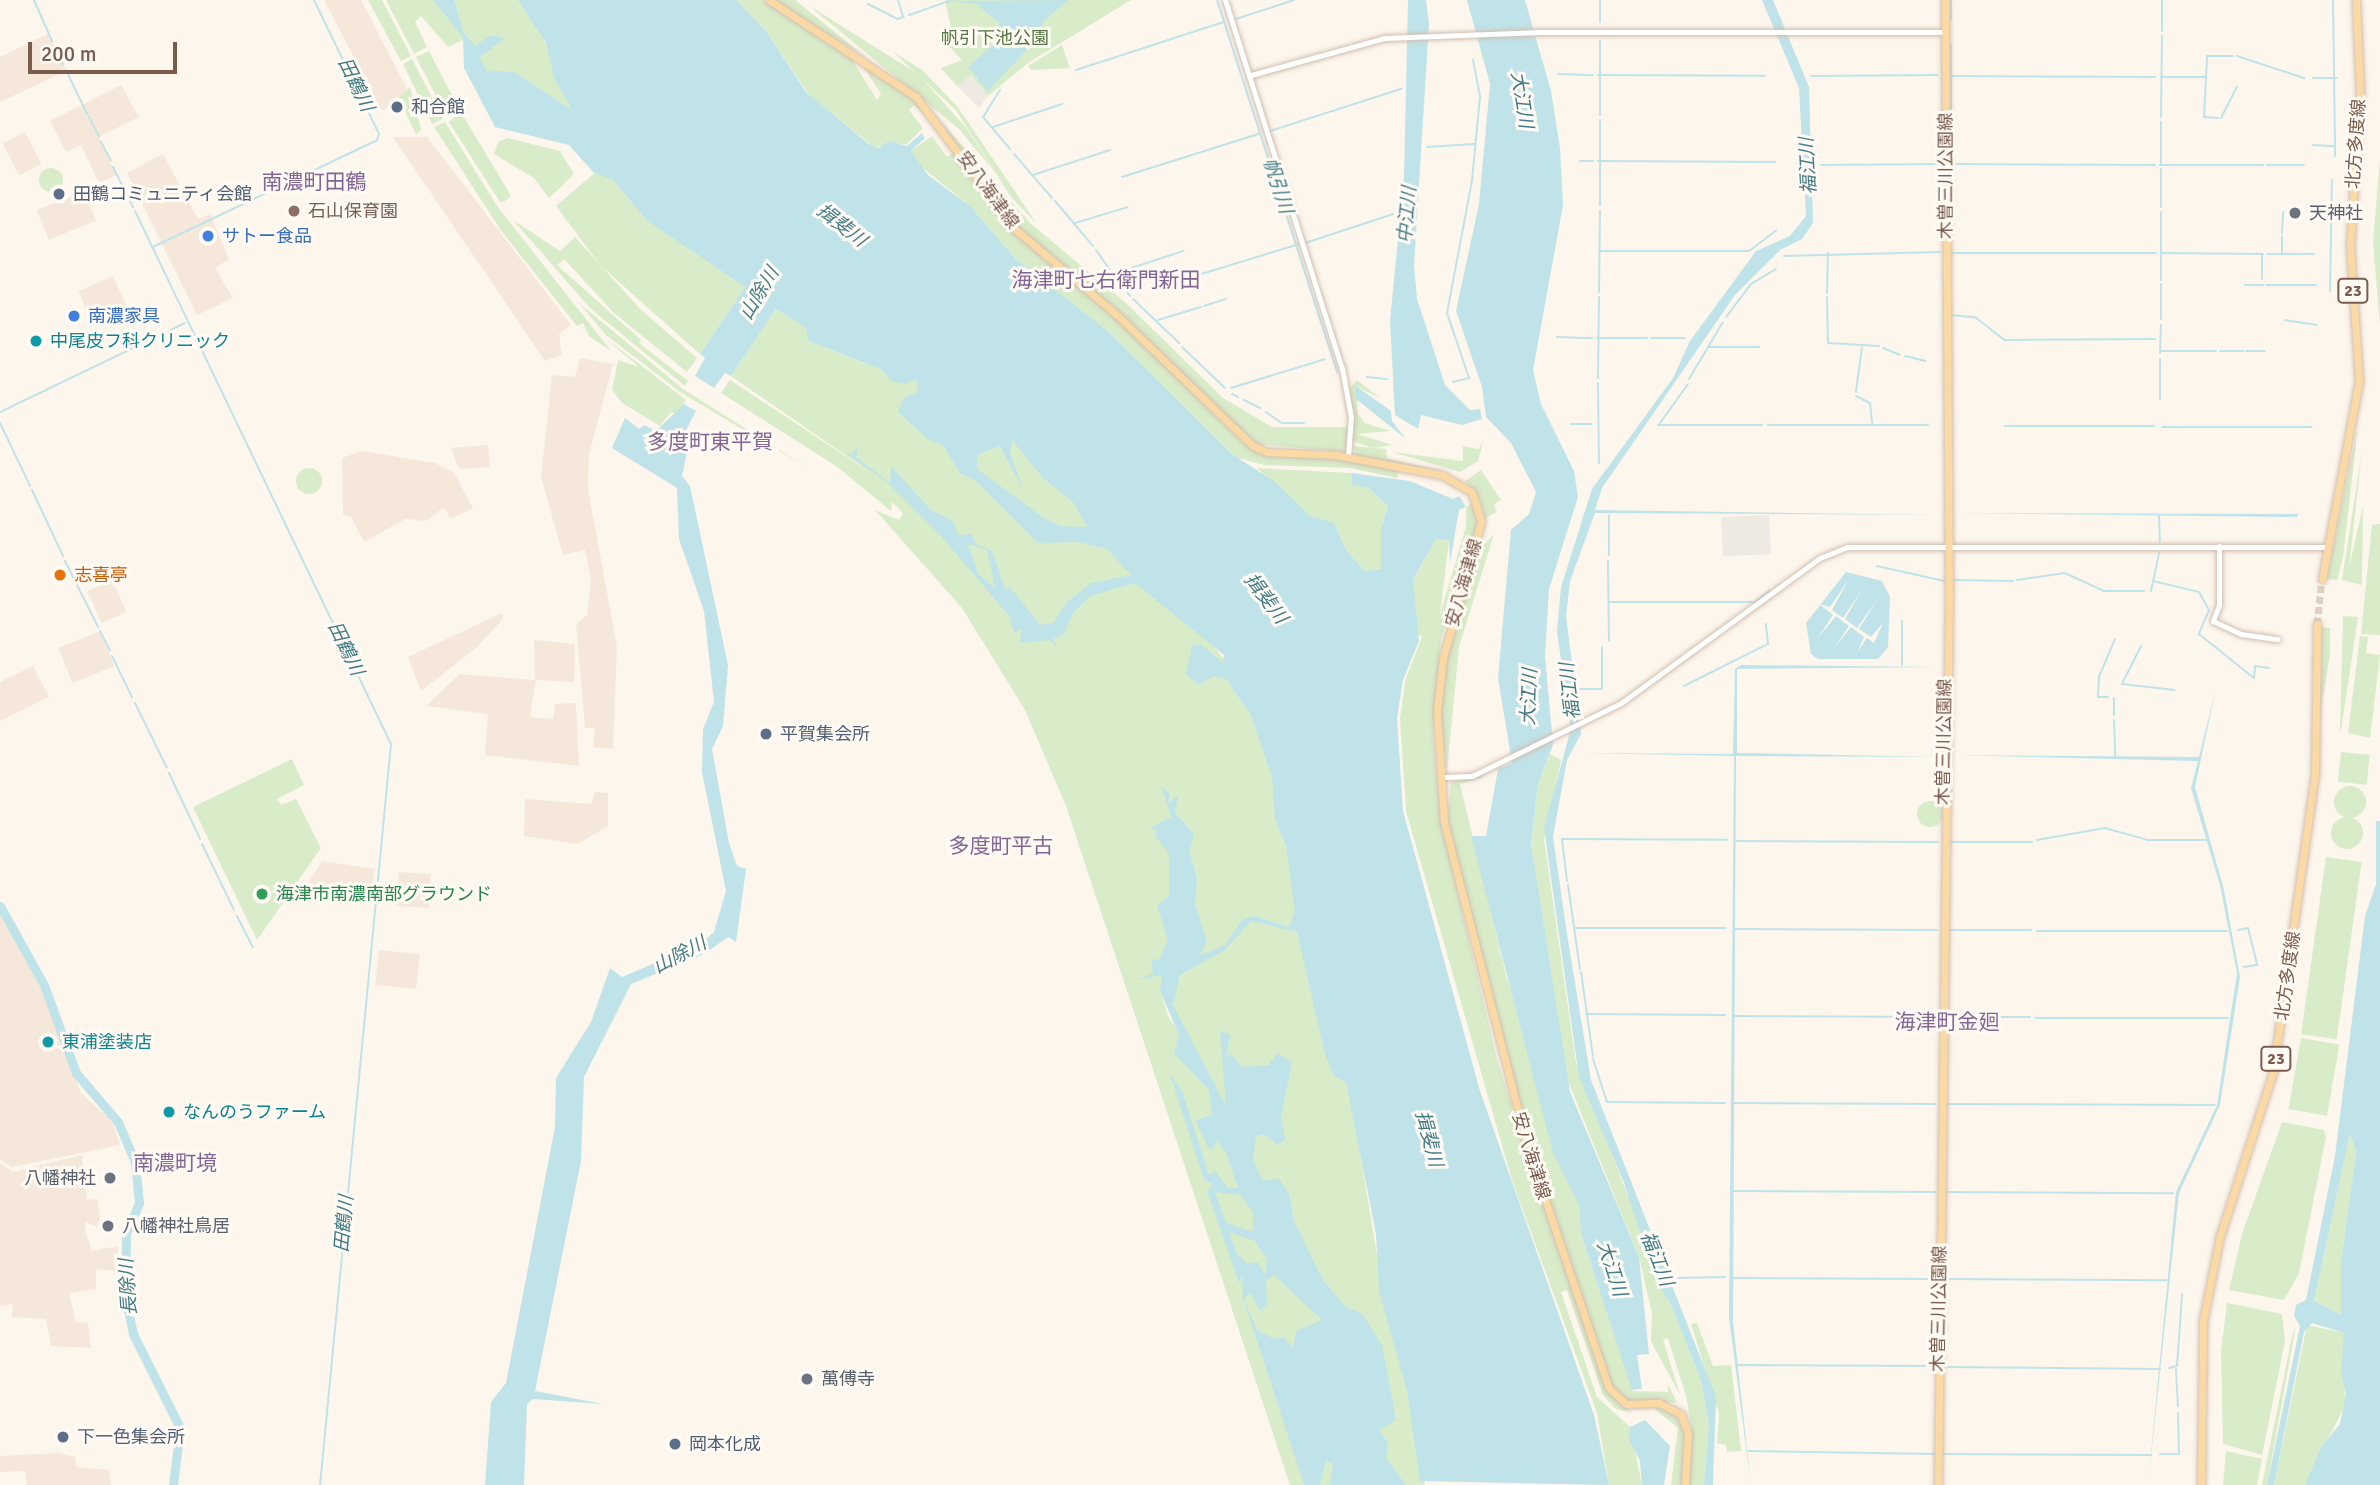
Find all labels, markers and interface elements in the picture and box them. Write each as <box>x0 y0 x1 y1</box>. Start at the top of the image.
park label: 帆引下池公園 <box>941 27 1049 49</box>
scale bar <box>32 28 180 72</box>
text: 200 m <box>41 41 96 67</box>
water label: 田鶴川 <box>332 54 378 116</box>
water label: 大江川 <box>1505 70 1537 130</box>
place label: 和合館 <box>411 96 465 118</box>
street label: 北方多度線 <box>2342 98 2370 190</box>
marker: 和合館 <box>389 99 405 115</box>
street label: 木曽三川公園線 <box>1935 113 1957 239</box>
water label: 福江川 <box>1796 137 1822 195</box>
street label: 安八海津線 <box>953 147 1023 233</box>
water label: 帆引川 <box>1257 155 1297 217</box>
district label: 南濃町田鶴 <box>262 169 366 195</box>
place label: 田鶴コミュニティ会館 <box>73 183 253 205</box>
marker: 田鶴コミュニティ会館 <box>51 186 67 202</box>
water label: 中江川 <box>1394 186 1422 244</box>
water label: 揖斐川 <box>812 199 870 253</box>
place label: 石山保育園 <box>308 200 398 222</box>
place label: 天神社 <box>2309 202 2363 224</box>
marker: 石山保育園 <box>286 203 302 219</box>
marker: 天神社 <box>2287 205 2303 221</box>
place label: サトー食品 <box>222 225 312 247</box>
marker: サトー食品 <box>200 228 216 244</box>
water label: 山除川 <box>736 264 784 324</box>
district label: 海津町七右衛門新田 <box>1012 267 1200 293</box>
road number: 23 <box>2337 278 2369 304</box>
place label: 南濃家具 <box>88 305 160 327</box>
marker: 南濃家具 <box>66 308 82 324</box>
place label: 中尾皮フ科クリニック <box>50 330 230 352</box>
marker: 中尾皮フ科クリニック <box>28 333 44 349</box>
district label: 多度町東平賀 <box>647 429 773 455</box>
street label: 安八海津線 <box>1441 537 1487 629</box>
place label: 志喜亭 <box>74 564 128 586</box>
marker: 志喜亭 <box>52 567 68 583</box>
water label: 揖斐川 <box>1239 569 1291 629</box>
water label: 田鶴川 <box>322 618 368 680</box>
water label: 福江川 <box>1556 661 1586 721</box>
water label: 大江川 <box>1518 668 1542 726</box>
street label: 木曽三川公園線 <box>1932 679 1956 805</box>
place label: 平賀集会所 <box>780 723 870 745</box>
marker: 平賀集会所 <box>758 726 774 742</box>
district label: 多度町平古 <box>949 833 1053 859</box>
place label: 海津市南濃南部グラウンド <box>276 883 492 905</box>
marker: 海津市南濃南部グラウンド <box>254 886 270 902</box>
street label: 北方多度線 <box>2271 930 2305 1022</box>
water label: 山除川 <box>649 933 711 979</box>
district label: 海津町金廻 <box>1895 1009 1999 1035</box>
place label: 東浦塗装店 <box>62 1031 152 1053</box>
marker: 東浦塗装店 <box>40 1034 56 1050</box>
road number: 23 <box>2260 1046 2292 1072</box>
place label: なんのうファーム <box>183 1101 327 1123</box>
marker: なんのうファーム <box>161 1104 177 1120</box>
water label: 揖斐川 <box>1410 1109 1446 1169</box>
street label: 安八海津線 <box>1508 1110 1554 1202</box>
district label: 南濃町境 <box>133 1150 217 1176</box>
place label: 八幡神社 <box>24 1167 96 1189</box>
marker: 八幡神社 <box>102 1170 118 1186</box>
water label: 田鶴川 <box>331 1195 359 1253</box>
place label: 八幡神社鳥居 <box>122 1215 230 1237</box>
marker: 八幡神社鳥居 <box>100 1218 116 1234</box>
water label: 福江川 <box>1635 1228 1677 1290</box>
water label: 大江川 <box>1591 1238 1631 1300</box>
street label: 木曽三川公園線 <box>1927 1246 1951 1372</box>
water label: 長除川 <box>116 1258 142 1316</box>
place label: 萬傅寺 <box>821 1368 875 1390</box>
marker: 萬傅寺 <box>799 1371 815 1387</box>
place label: 下一色集会所 <box>77 1426 185 1448</box>
marker: 下一色集会所 <box>55 1429 71 1445</box>
place label: 岡本化成 <box>689 1433 761 1455</box>
marker: 岡本化成 <box>667 1436 683 1452</box>

